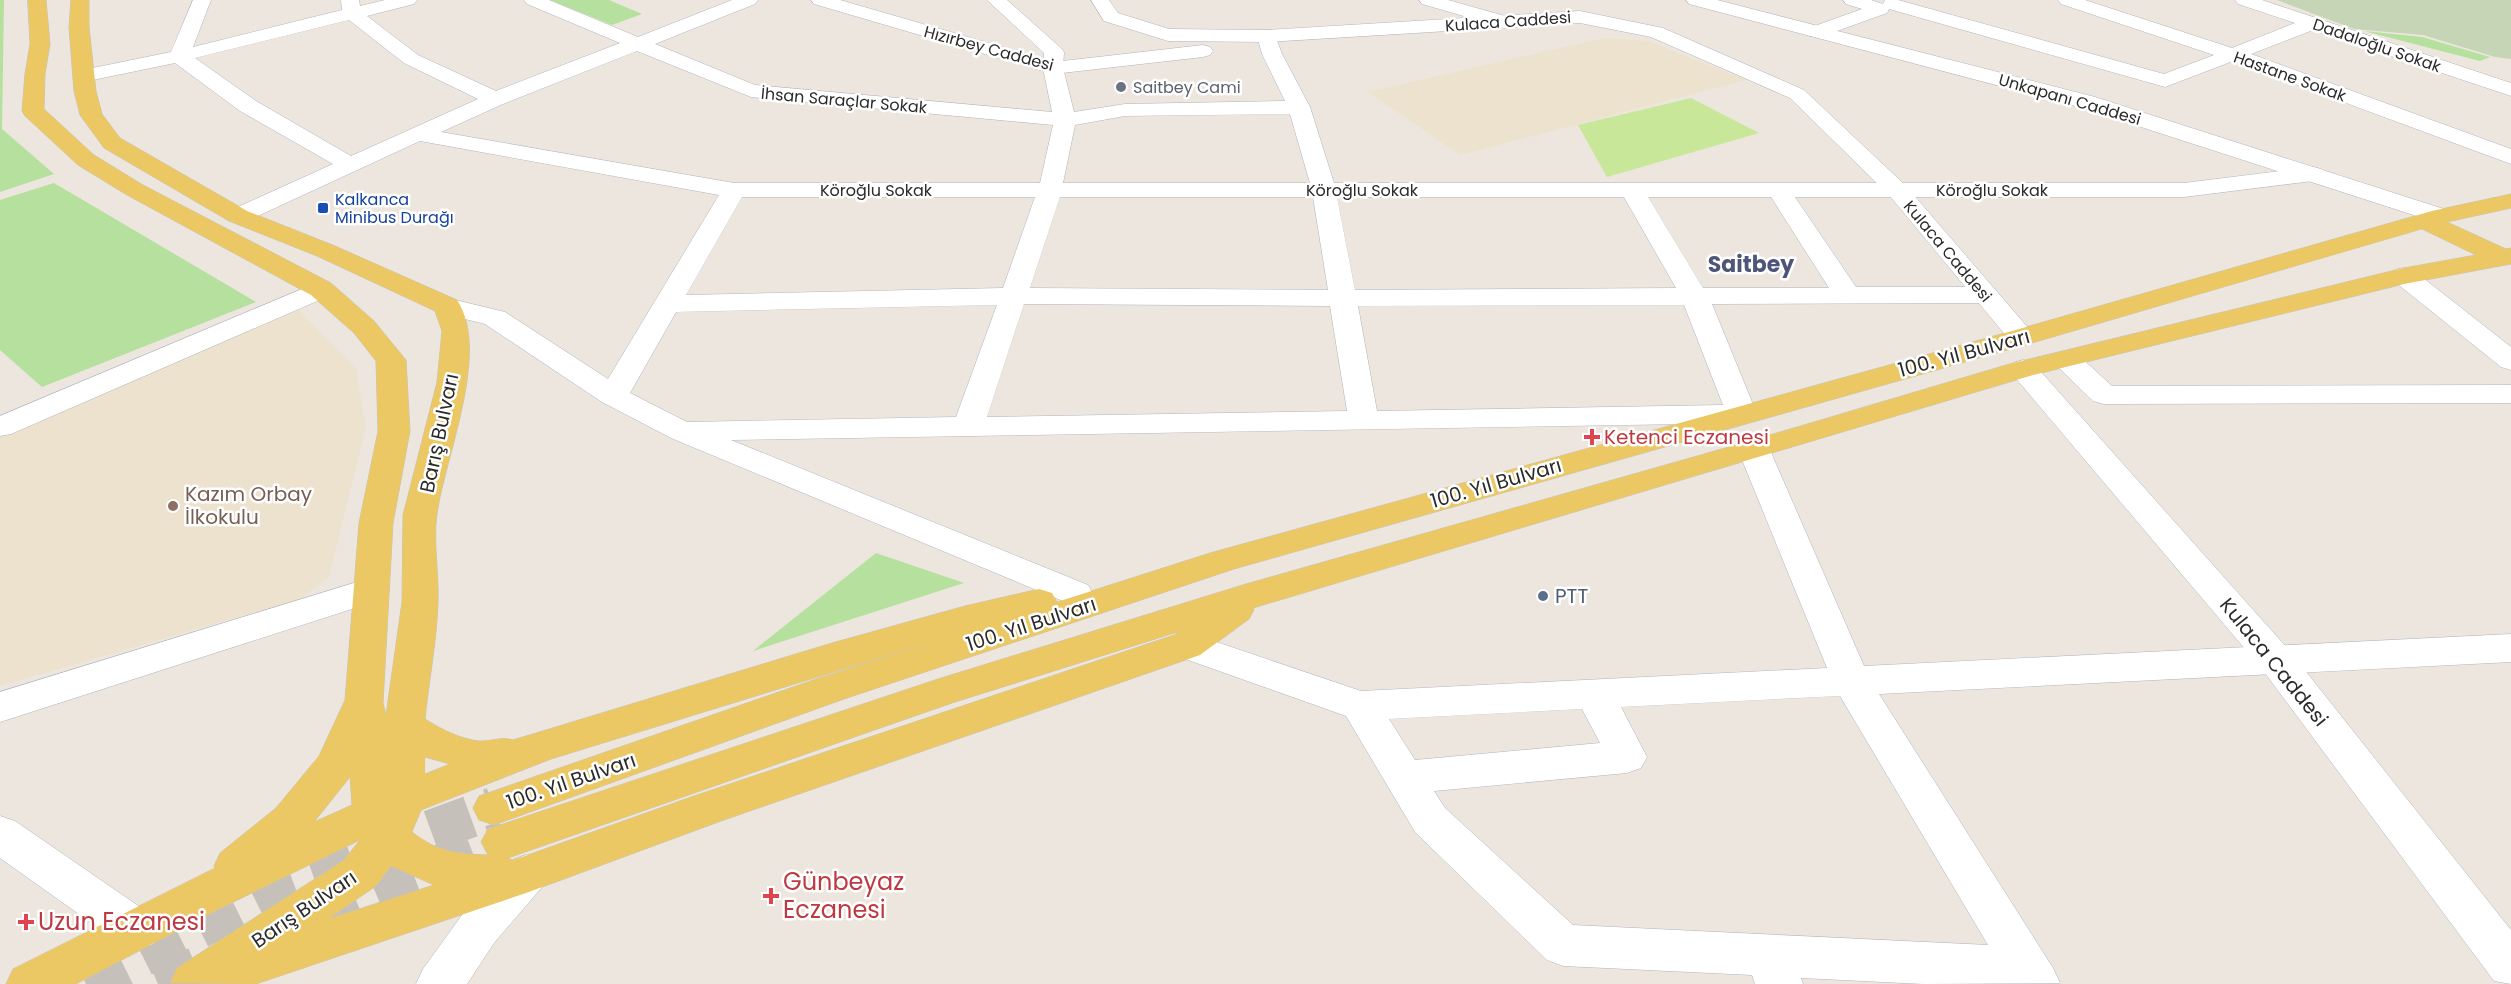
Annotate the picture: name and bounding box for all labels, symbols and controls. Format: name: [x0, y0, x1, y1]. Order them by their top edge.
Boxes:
street label: Kulaca Caddesi: [1444, 6, 1572, 37]
street label: Dadaloğlu Sokak: [2310, 13, 2445, 78]
street label: Hızırbey Caddesi: [922, 20, 1056, 77]
street label: Hastane Sokak: [2230, 45, 2350, 108]
street label: Unkapanı Caddesi: [1996, 68, 2144, 131]
place label: Saitbey Cami: [1133, 76, 1241, 99]
marker: Saitbey Cami: [1114, 80, 1128, 94]
street label: İhsan Saraçlar Sokak: [760, 82, 929, 119]
street label: Köroğlu Sokak: [820, 179, 933, 202]
street label: Köroğlu Sokak: [1306, 179, 1419, 202]
street label: Köroğlu Sokak: [1936, 179, 2049, 202]
place label: Kalkanca Minibus Durağı: [335, 188, 454, 229]
street label: Kulaca Caddesi: [1898, 196, 1997, 307]
marker: Kalkanca Minibus Durağı: [316, 201, 330, 215]
district label: Saitbey: [1708, 249, 1794, 280]
street label: 100. Yıl Bulvarı: [1895, 322, 2033, 384]
street label: Barış Bulvarı: [413, 371, 465, 495]
place label: Ketenci Eczanesi: [1604, 423, 1769, 451]
marker: Ketenci Eczanesi: [1585, 430, 1599, 444]
street label: 100. Yıl Bulvarı: [1427, 451, 1565, 515]
place label: Kazım Orbay İlkokulu: [185, 480, 312, 531]
marker: Kazım Orbay İlkokulu: [166, 499, 180, 513]
place label: PTT: [1555, 582, 1588, 610]
marker: PTT: [1536, 589, 1550, 603]
street label: 100. Yıl Bulvarı: [962, 590, 1100, 658]
street label: Kulaca Caddesi: [2213, 592, 2335, 732]
street label: 100. Yıl Bulvarı: [503, 746, 639, 816]
street label: Barış Bulvarı: [246, 864, 362, 954]
place label: Günbeyaz Eczanesi: [783, 865, 904, 926]
marker: Günbeyaz Eczanesi: [764, 889, 778, 903]
place label: Uzun Eczanesi: [38, 905, 205, 938]
marker: Uzun Eczanesi: [19, 915, 33, 929]

